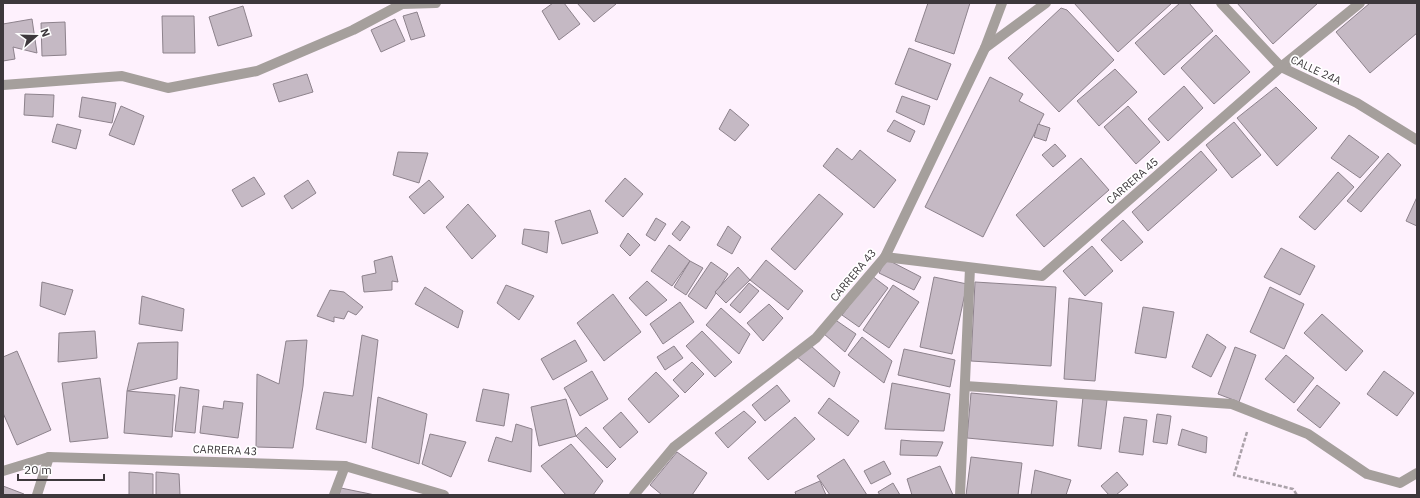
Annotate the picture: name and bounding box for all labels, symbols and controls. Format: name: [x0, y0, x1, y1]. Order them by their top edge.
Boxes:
north arrow: [16, 16, 56, 56]
text: N: [37, 26, 53, 39]
street label: CALLE 24A: [1288, 52, 1344, 88]
street label: CARRERA 45: [1103, 155, 1161, 207]
street label: CARRERA 43: [827, 246, 879, 304]
street label: CARRERA 43: [193, 442, 257, 458]
scale bar: [18, 456, 104, 482]
text: 20 m: [24, 462, 52, 477]

